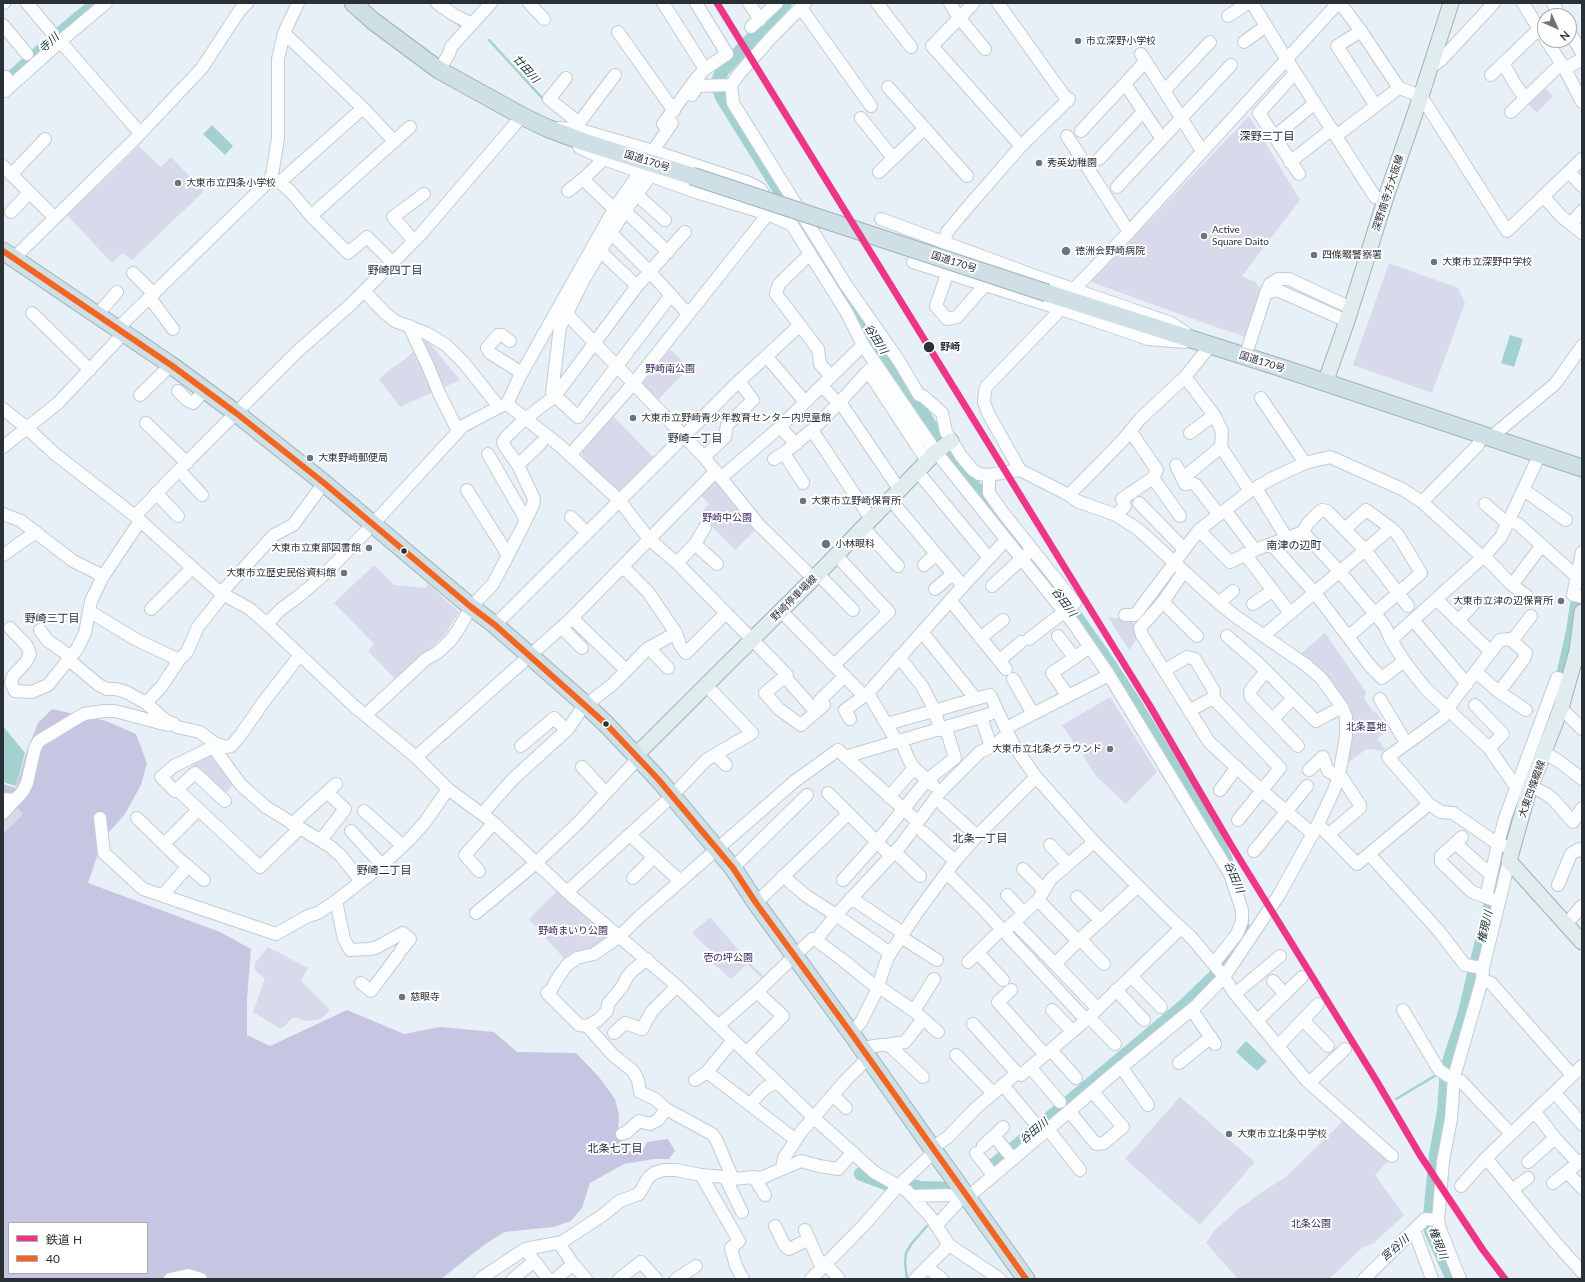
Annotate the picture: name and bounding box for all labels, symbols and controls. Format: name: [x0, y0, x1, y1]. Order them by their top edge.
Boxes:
north arrow: [1537, 8, 1577, 48]
text: N: [1558, 29, 1573, 44]
water label: 寺川: [36, 31, 62, 55]
place label: 市立深野小学校: [1086, 35, 1156, 47]
marker: 市立深野小学校: [1073, 36, 1083, 46]
water label: 廿田川: [510, 52, 542, 86]
district label: 深野三丁目: [1240, 129, 1294, 143]
street label: 国道170号: [623, 148, 671, 174]
street label: 深野南寺方大阪線: [1370, 153, 1406, 233]
place label: 秀英幼稚園: [1047, 157, 1097, 169]
marker: 秀英幼稚園: [1034, 158, 1044, 168]
place label: 大東市立四条小学校: [186, 177, 276, 189]
marker: 大東市立四条小学校: [173, 178, 183, 188]
place label: Active Square Daito: [1212, 224, 1269, 248]
marker: Active Square Daito: [1199, 231, 1209, 241]
marker: 徳洲会野崎病院: [1060, 245, 1072, 257]
place label: 徳洲会野崎病院: [1075, 245, 1145, 257]
street label: 国道170号: [930, 249, 978, 275]
place label: 四條畷警察署: [1322, 249, 1382, 261]
marker: 四條畷警察署: [1309, 250, 1319, 260]
place label: 大東市立深野中学校: [1442, 256, 1532, 268]
marker: 大東市立深野中学校: [1429, 257, 1439, 267]
district label: 野崎四丁目: [368, 263, 422, 277]
water label: 谷田川: [862, 322, 890, 356]
marker: 野崎: [922, 340, 936, 354]
place label: 野崎: [940, 341, 960, 353]
street label: 国道170号: [1238, 349, 1286, 375]
park label: 野崎南公園: [645, 363, 695, 375]
place label: 大東市立野崎青少年教育センター内児童館: [641, 412, 831, 424]
marker: 大東市立野崎青少年教育センター内児童館: [628, 413, 638, 423]
district label: 野崎一丁目: [668, 431, 722, 445]
place label: 大東野崎郵便局: [318, 452, 388, 464]
marker: 大東野崎郵便局: [305, 453, 315, 463]
place label: 大東市立野崎保育所: [811, 495, 901, 507]
marker: 大東市立野崎保育所: [798, 496, 808, 506]
park label: 野崎中公園: [702, 512, 752, 524]
marker: 小林眼科: [820, 538, 832, 550]
place label: 小林眼科: [835, 538, 875, 550]
district label: 南津の辺町: [1267, 538, 1321, 552]
place label: 大東市立東部図書館: [271, 542, 361, 554]
marker: 大東市立東部図書館: [364, 543, 374, 553]
unlabelled marker: [399, 546, 409, 556]
place label: 大東市立歴史民俗資料館: [226, 567, 336, 579]
marker: 大東市立歴史民俗資料館: [339, 568, 349, 578]
street label: 野崎停車場線: [769, 573, 819, 623]
water label: 谷田川: [1049, 585, 1079, 619]
place label: 大東市立津の辺保育所: [1453, 595, 1553, 607]
marker: 大東市立津の辺保育所: [1556, 596, 1566, 606]
district label: 野崎三丁目: [25, 611, 79, 625]
unlabelled marker: [601, 719, 611, 729]
park label: 北条墓地: [1346, 721, 1386, 733]
place label: 大東市立北条グラウンド: [992, 743, 1102, 755]
marker: 大東市立北条グラウンド: [1105, 744, 1115, 754]
street label: 大東四條畷線: [1516, 759, 1548, 819]
district label: 北条一丁目: [953, 831, 1007, 845]
water label: 谷田川: [1221, 859, 1247, 895]
district label: 野崎二丁目: [357, 863, 411, 877]
water label: 権現川: [1475, 909, 1495, 945]
park label: 野崎まいり公園: [538, 925, 608, 937]
park label: 壱の坪公園: [703, 952, 753, 964]
place label: 慈眼寺: [410, 991, 440, 1003]
marker: 慈眼寺: [397, 992, 407, 1002]
water label: 谷田川: [1017, 1115, 1051, 1147]
place label: 大東市立北条中学校: [1237, 1128, 1327, 1140]
marker: 大東市立北条中学校: [1224, 1129, 1234, 1139]
district label: 北条七丁目: [588, 1141, 642, 1155]
park label: 北条公園: [1291, 1218, 1331, 1230]
legend: [8, 1222, 148, 1274]
water label: 権現川: [1426, 1225, 1450, 1261]
text: 鉄道 H: [46, 1232, 82, 1247]
water label: 宮谷川: [1378, 1232, 1412, 1264]
text: 40: [46, 1251, 60, 1266]

